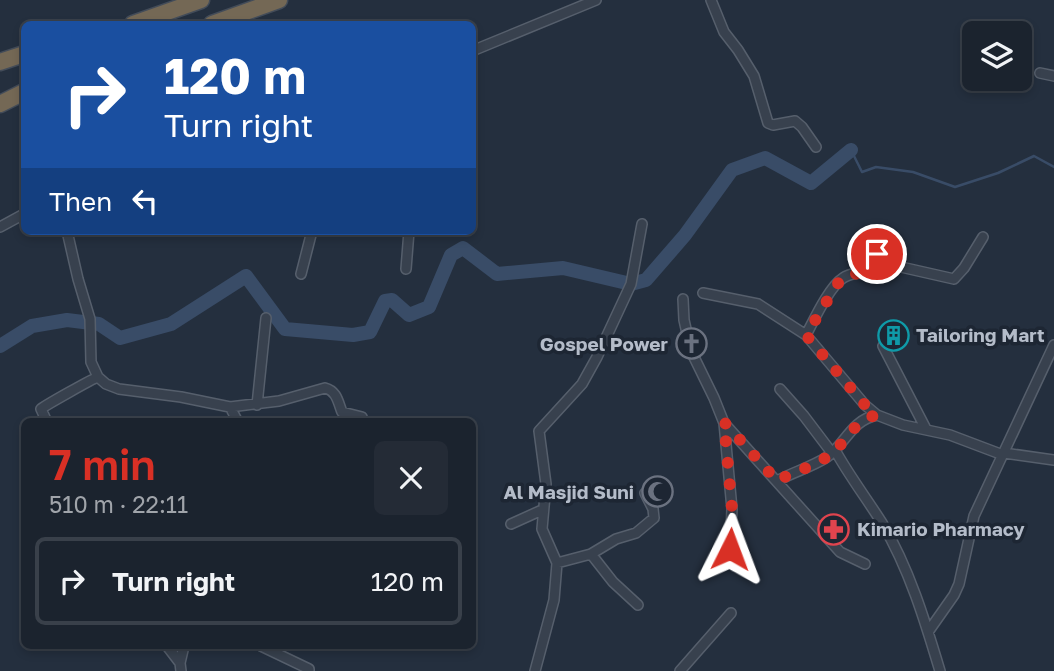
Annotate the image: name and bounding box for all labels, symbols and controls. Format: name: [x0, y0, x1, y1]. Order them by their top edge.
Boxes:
map controls: [962, 21, 1032, 91]
button: layers: [962, 21, 1032, 91]
text: 120 m: [164, 46, 306, 105]
icon: right: [49, 49, 140, 140]
text: Turn right: [164, 106, 313, 144]
icon: left: [126, 182, 164, 220]
text: Then: [49, 186, 112, 217]
pin: [847, 224, 907, 284]
icon: arrive: [858, 235, 896, 273]
building icon: Tailoring Mart: [876, 318, 910, 352]
place label: Tailoring Mart: [916, 323, 1045, 346]
church icon: Gospel Power: [674, 327, 708, 361]
place label: Gospel Power: [540, 332, 669, 355]
text: 7 min: [49, 439, 156, 489]
button: close: [374, 441, 448, 515]
mosque icon: Al Masjid Suni: [640, 475, 674, 509]
place label: Al Masjid Suni: [503, 480, 634, 503]
text: 510 m · 22:11: [49, 490, 188, 518]
position arrow: [693, 512, 767, 586]
pharmacy icon: Kimario Pharmacy: [817, 512, 851, 546]
place label: Kimario Pharmacy: [857, 517, 1025, 540]
icon: right: [53, 562, 91, 600]
text: Turn right: [112, 566, 235, 597]
text: 120 m: [371, 566, 444, 597]

